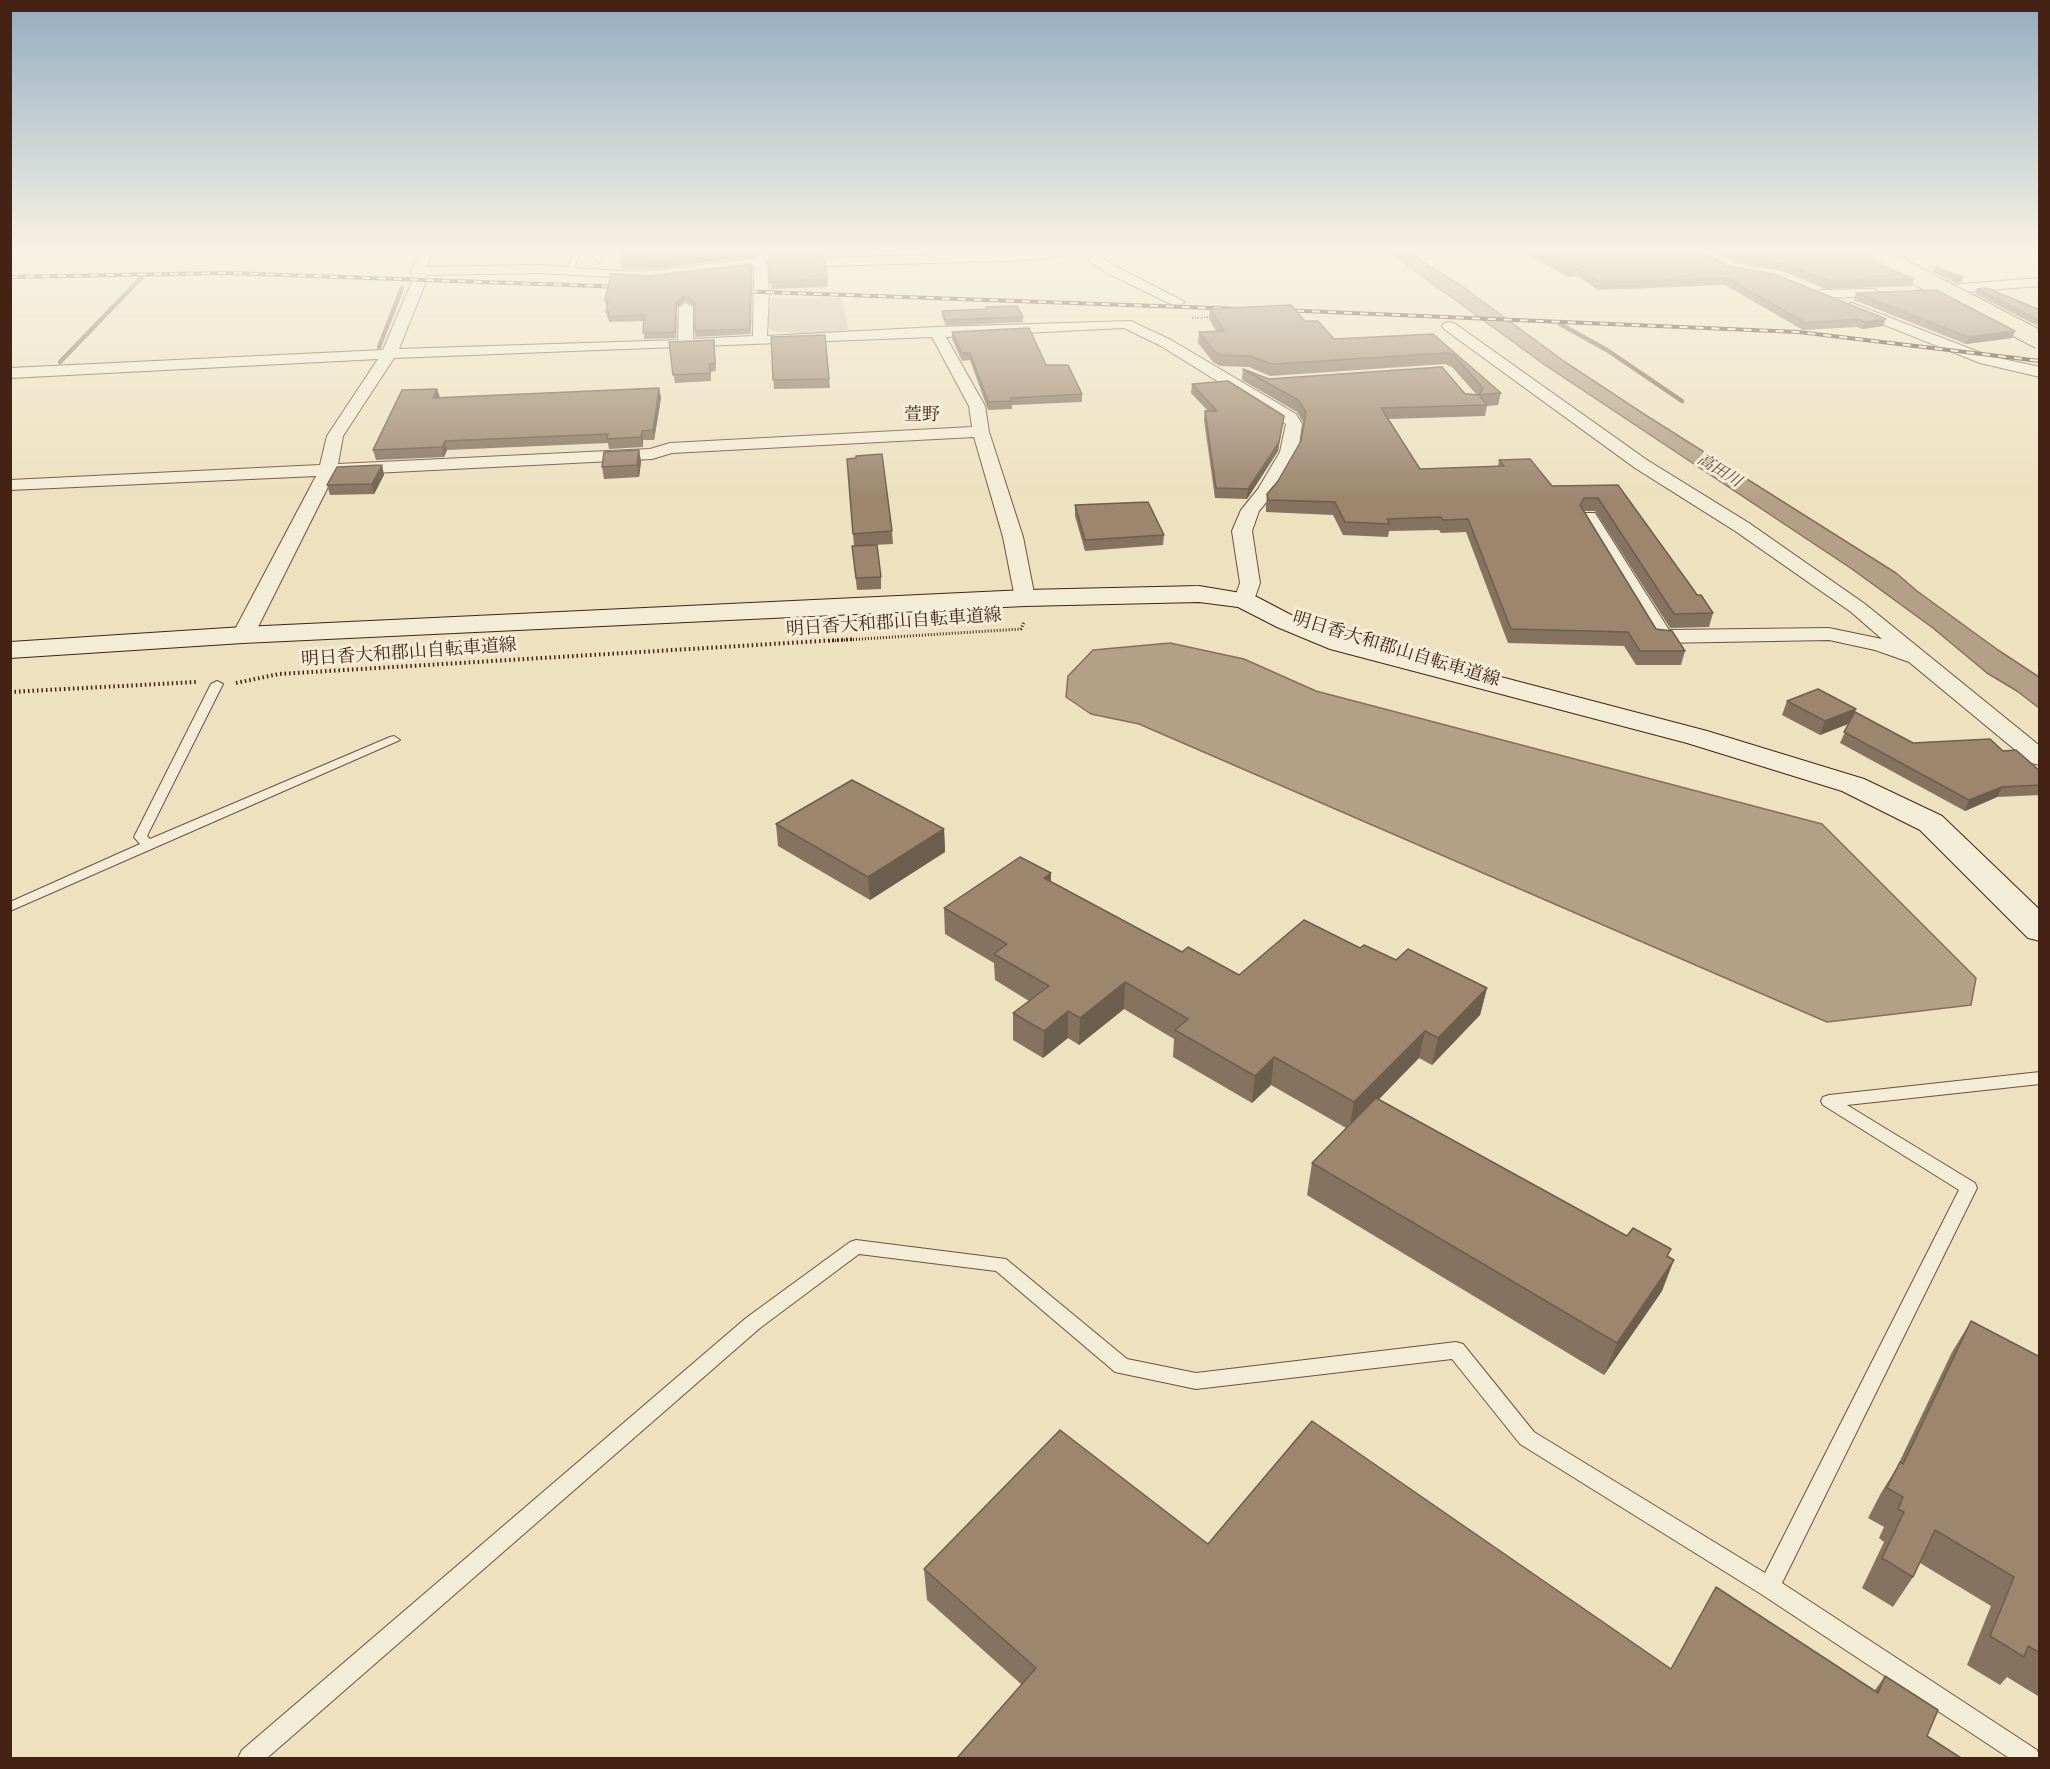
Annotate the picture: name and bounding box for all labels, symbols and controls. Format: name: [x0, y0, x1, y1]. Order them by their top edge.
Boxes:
district label: 萱野: [904, 405, 940, 427]
water label: 高田川: [1694, 450, 1744, 492]
street label: 明日香大和郡山自転車道線: [786, 605, 1002, 641]
street label: 明日香大和郡山自転車道線: [1290, 608, 1502, 692]
street label: 明日香大和郡山自転車道線: [301, 635, 517, 671]

